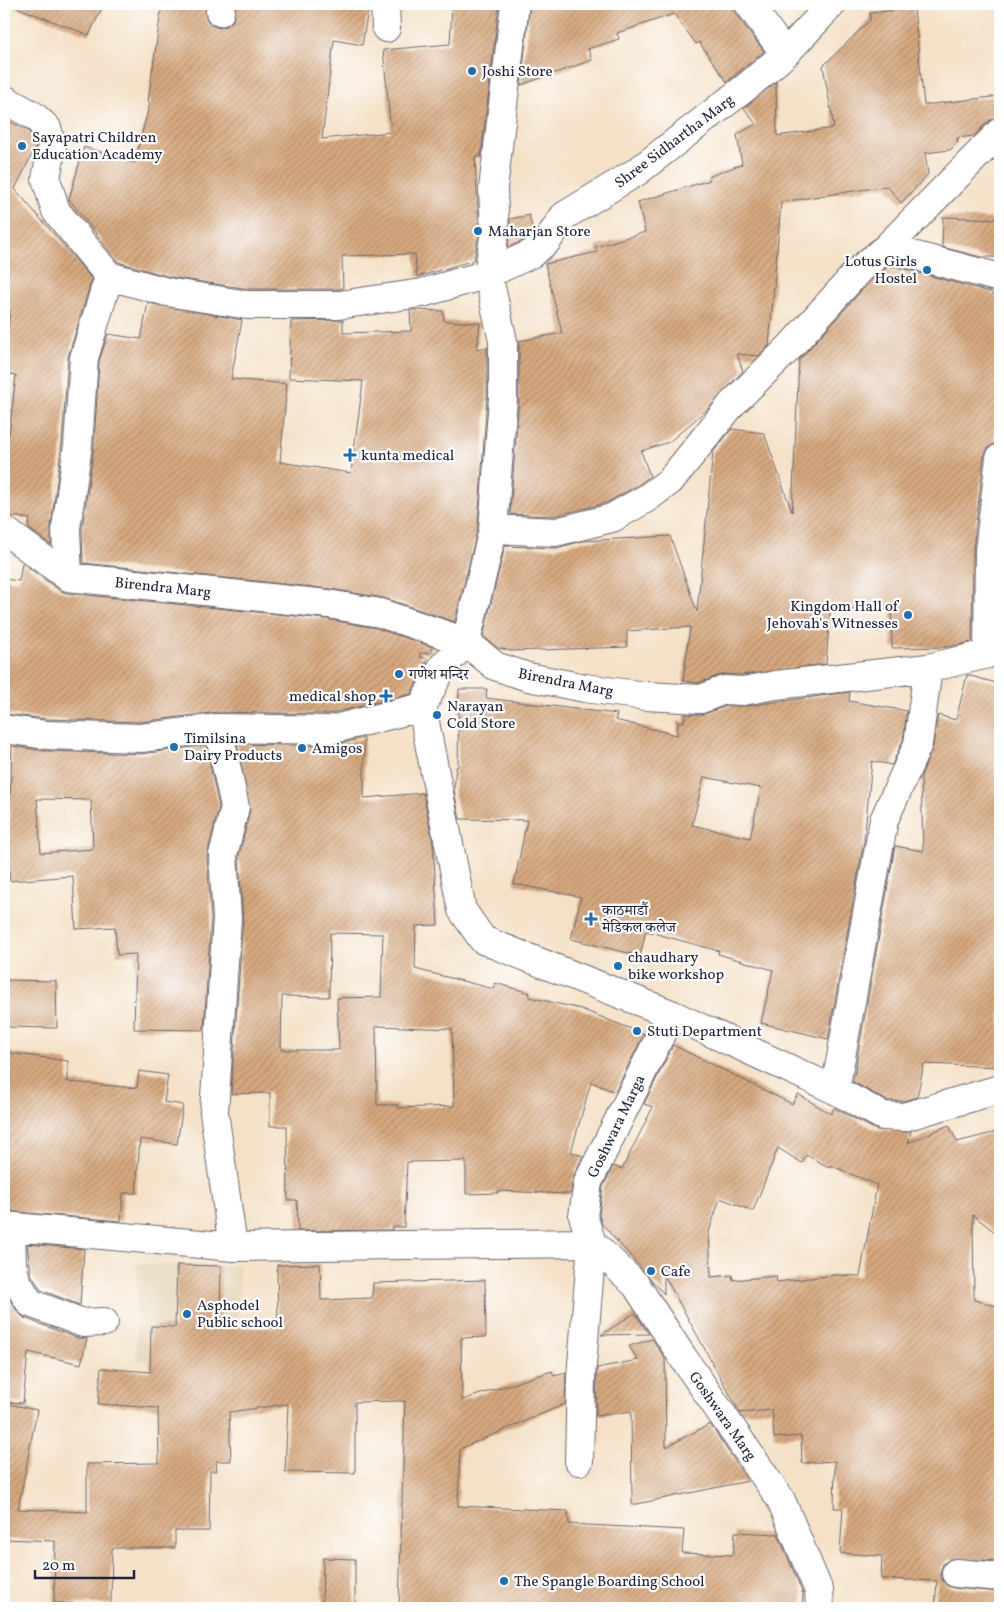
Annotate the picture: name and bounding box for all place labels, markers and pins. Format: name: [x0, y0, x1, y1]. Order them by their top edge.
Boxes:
place label: Joshi Store: [482, 62, 553, 83]
marker: Joshi Store: [466, 65, 478, 77]
place label: Sayapatri Children Education Academy: [32, 128, 162, 166]
marker: Sayapatri Children Education Academy: [16, 140, 28, 152]
place label: Maharjan Store: [488, 222, 591, 243]
marker: Maharjan Store: [472, 225, 484, 237]
place label: Lotus Girls Hostel: [845, 252, 917, 290]
marker: Lotus Girls Hostel: [921, 264, 933, 276]
place label: kunta medical: [361, 446, 454, 467]
marker: kunta medical: [343, 448, 357, 462]
place label: Kingdom Hall of Jehovah's Witnesses: [767, 597, 900, 635]
marker: Kingdom Hall of Jehovah's Witnesses: [902, 609, 914, 621]
place label: गणेश मन्दिर: [408, 665, 470, 686]
marker: गणेश मन्दिर: [393, 668, 405, 680]
place label: medical shop: [289, 687, 376, 708]
marker: medical shop: [380, 690, 392, 702]
place label: Narayan Cold Store: [447, 697, 515, 735]
marker: Narayan Cold Store: [431, 709, 443, 721]
place label: Timilsina Dairy Products: [184, 729, 282, 767]
place label: Amigos: [312, 739, 362, 760]
marker: Timilsina Dairy Products: [168, 741, 180, 753]
marker: Amigos: [296, 742, 308, 754]
place label: काठमाडौं मेडिकल कलेज: [601, 901, 677, 939]
marker: काठमाडौं मेडिकल कलेज: [584, 912, 598, 926]
place label: chaudhary bike workshop: [628, 948, 724, 986]
marker: chaudhary bike workshop: [612, 960, 624, 972]
place label: Stuti Department: [647, 1022, 762, 1043]
marker: Stuti Department: [631, 1025, 643, 1037]
place label: Cafe: [661, 1262, 691, 1283]
marker: Cafe: [645, 1265, 657, 1277]
place label: Asphodel Public school: [197, 1296, 283, 1334]
marker: Asphodel Public school: [181, 1308, 193, 1320]
place label: The Spangle Boarding School: [514, 1572, 705, 1593]
marker: The Spangle Boarding School: [498, 1575, 510, 1587]

